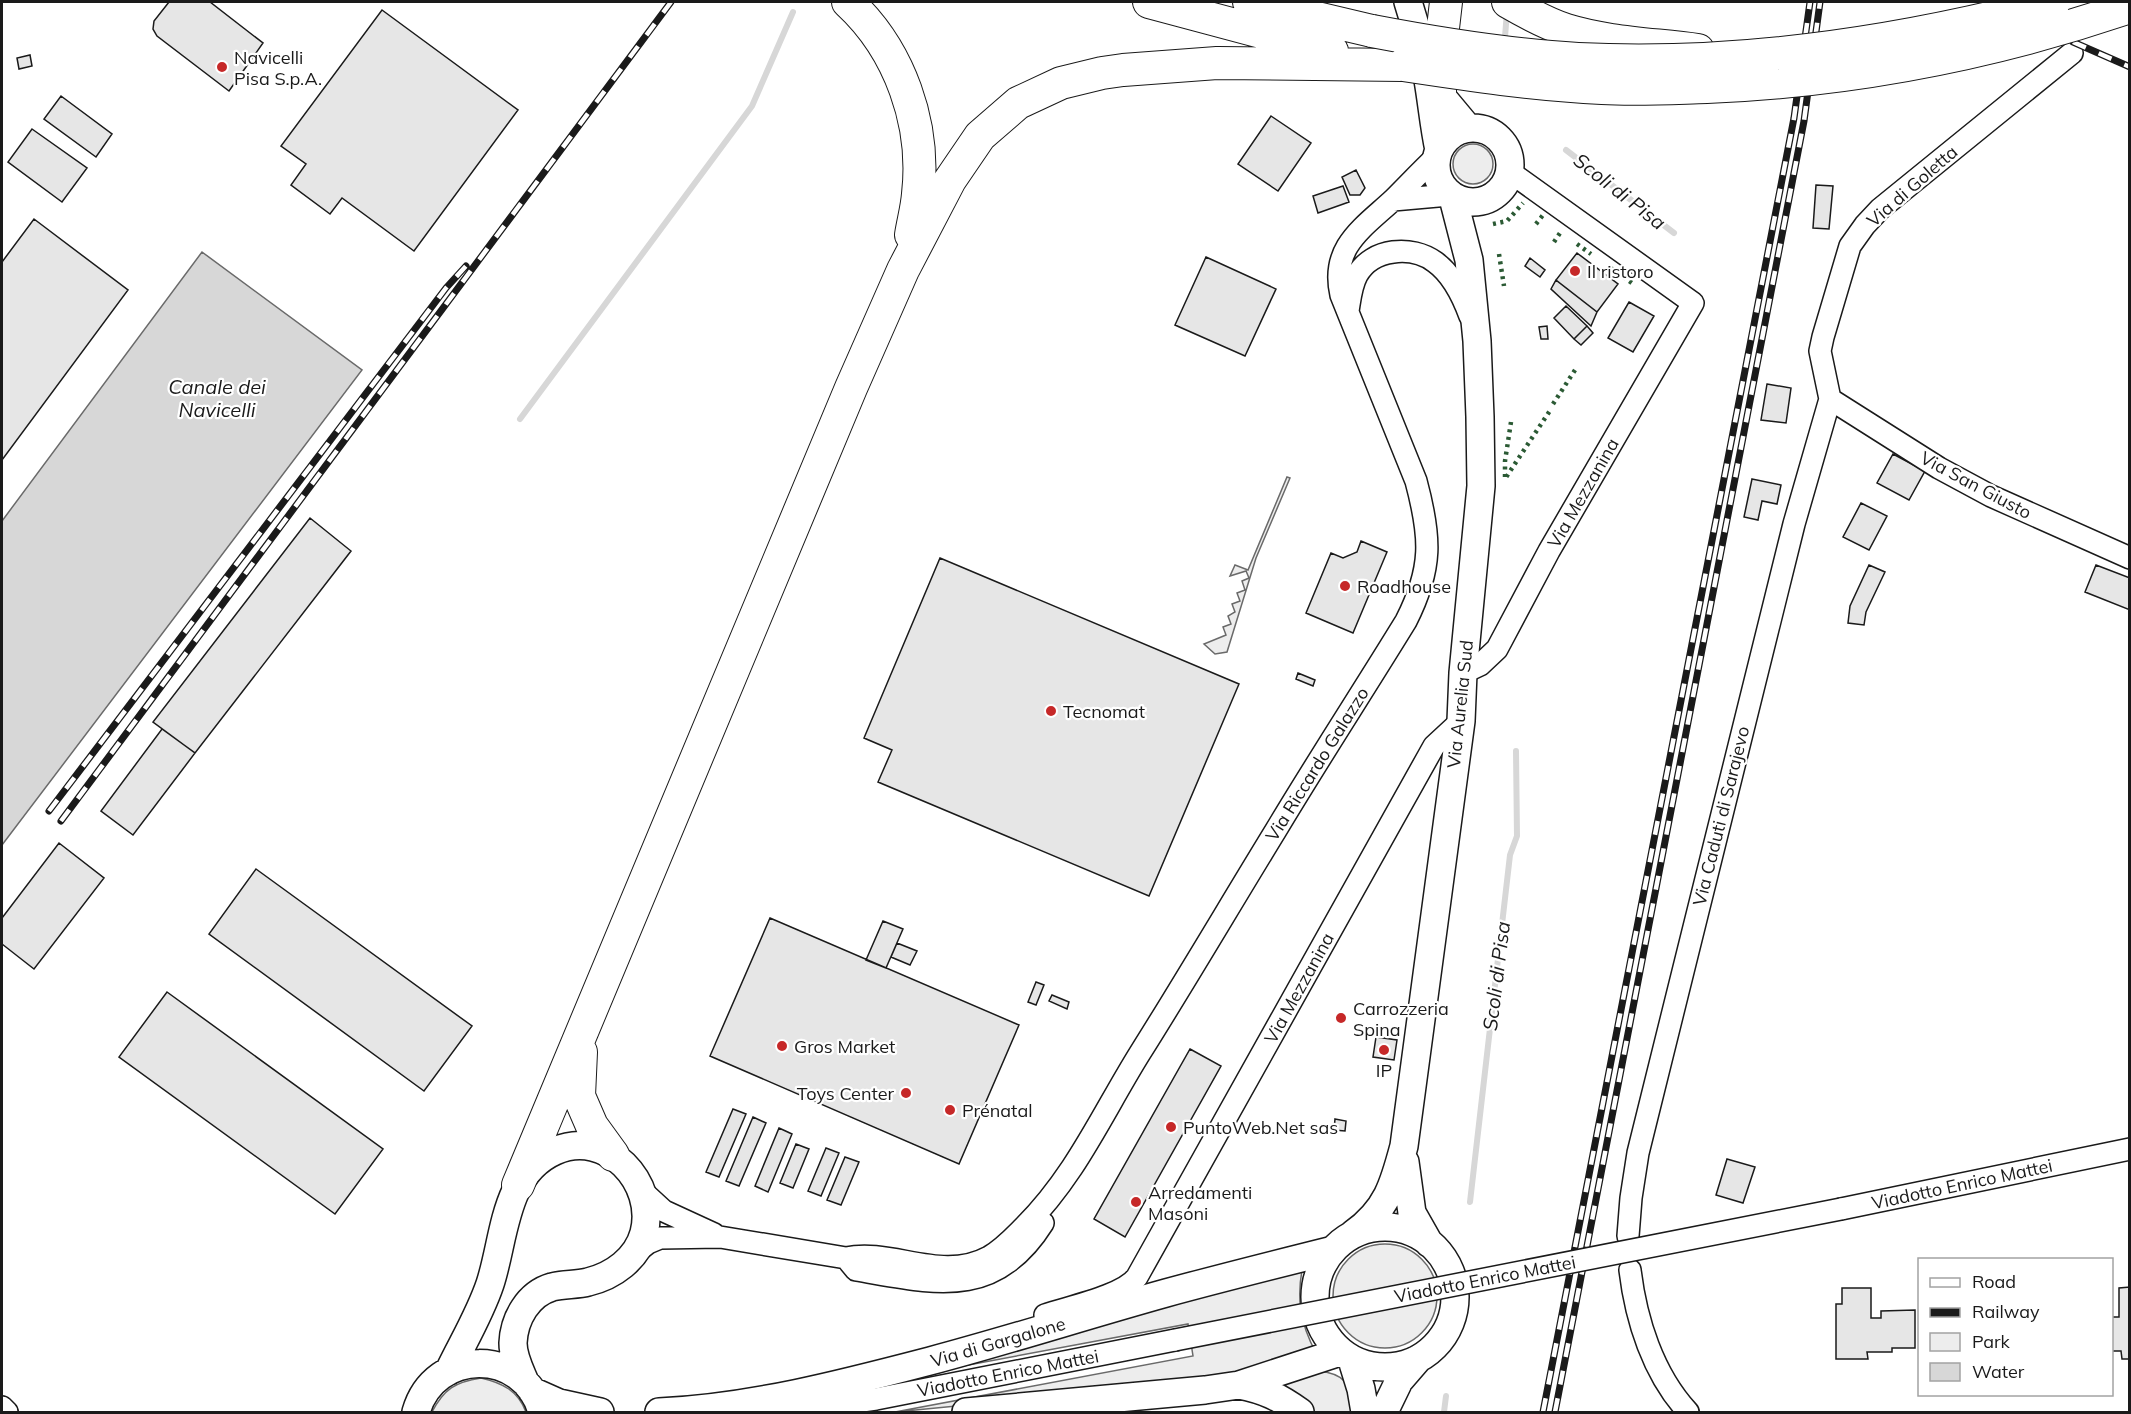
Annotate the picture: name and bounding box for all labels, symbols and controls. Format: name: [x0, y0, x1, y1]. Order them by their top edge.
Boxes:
place label: Navicelli Pisa S.p.A.: [234, 46, 322, 90]
marker: Navicelli Pisa S.p.A.: [215, 60, 229, 74]
street label: Via di Goletta: [1862, 140, 1962, 232]
water label: Scoli di Pisa: [1569, 147, 1671, 235]
place label: Il ristoro: [1587, 260, 1653, 283]
marker: Il ristoro: [1568, 264, 1582, 278]
water label: Canale dei Navicelli: [168, 374, 266, 422]
street label: Via Mezzanina: [1542, 434, 1624, 552]
street label: Via San Giusto: [1916, 446, 2036, 524]
place label: Roadhouse: [1357, 575, 1451, 598]
marker: Roadhouse: [1338, 579, 1352, 593]
street label: Via Aurelia Sud: [1442, 639, 1478, 769]
street label: Via Riccardo Galazzo: [1260, 683, 1374, 845]
place label: Tecnomat: [1063, 700, 1145, 723]
marker: Tecnomat: [1044, 704, 1058, 718]
street label: Via Caduti di Sarajevo: [1688, 724, 1754, 908]
water label: Scoli di Pisa: [1477, 920, 1515, 1032]
street label: Via Mezzanina: [1259, 929, 1339, 1047]
place label: Carrozzeria Spina: [1353, 997, 1449, 1041]
marker: Carrozzeria Spina: [1334, 1011, 1348, 1025]
place label: Gros Market: [794, 1035, 895, 1058]
marker: Gros Market: [775, 1039, 789, 1053]
marker: IP: [1377, 1043, 1391, 1057]
place label: IP: [1376, 1059, 1392, 1082]
place label: Toys Center: [797, 1082, 894, 1105]
marker: Toys Center: [899, 1086, 913, 1100]
place label: Prénatal: [962, 1099, 1032, 1122]
marker: Prénatal: [943, 1103, 957, 1117]
place label: PuntoWeb.Net sas: [1183, 1116, 1338, 1139]
marker: PuntoWeb.Net sas: [1164, 1120, 1178, 1134]
street label: Viadotto Enrico Mattei: [1870, 1154, 2054, 1214]
place label: Arredamenti Masoni: [1148, 1181, 1252, 1225]
marker: Arredamenti Masoni: [1129, 1195, 1143, 1209]
street label: Viadotto Enrico Mattei: [1392, 1250, 1578, 1308]
legend: [1918, 1258, 2113, 1396]
text: Road: [1972, 1270, 2016, 1293]
text: Railway: [1972, 1300, 2040, 1323]
street label: Via di Gargalone: [928, 1312, 1068, 1372]
text: Park: [1972, 1330, 2011, 1353]
street label: Viadotto Enrico Mattei: [915, 1344, 1101, 1402]
text: Water: [1972, 1360, 2025, 1383]

